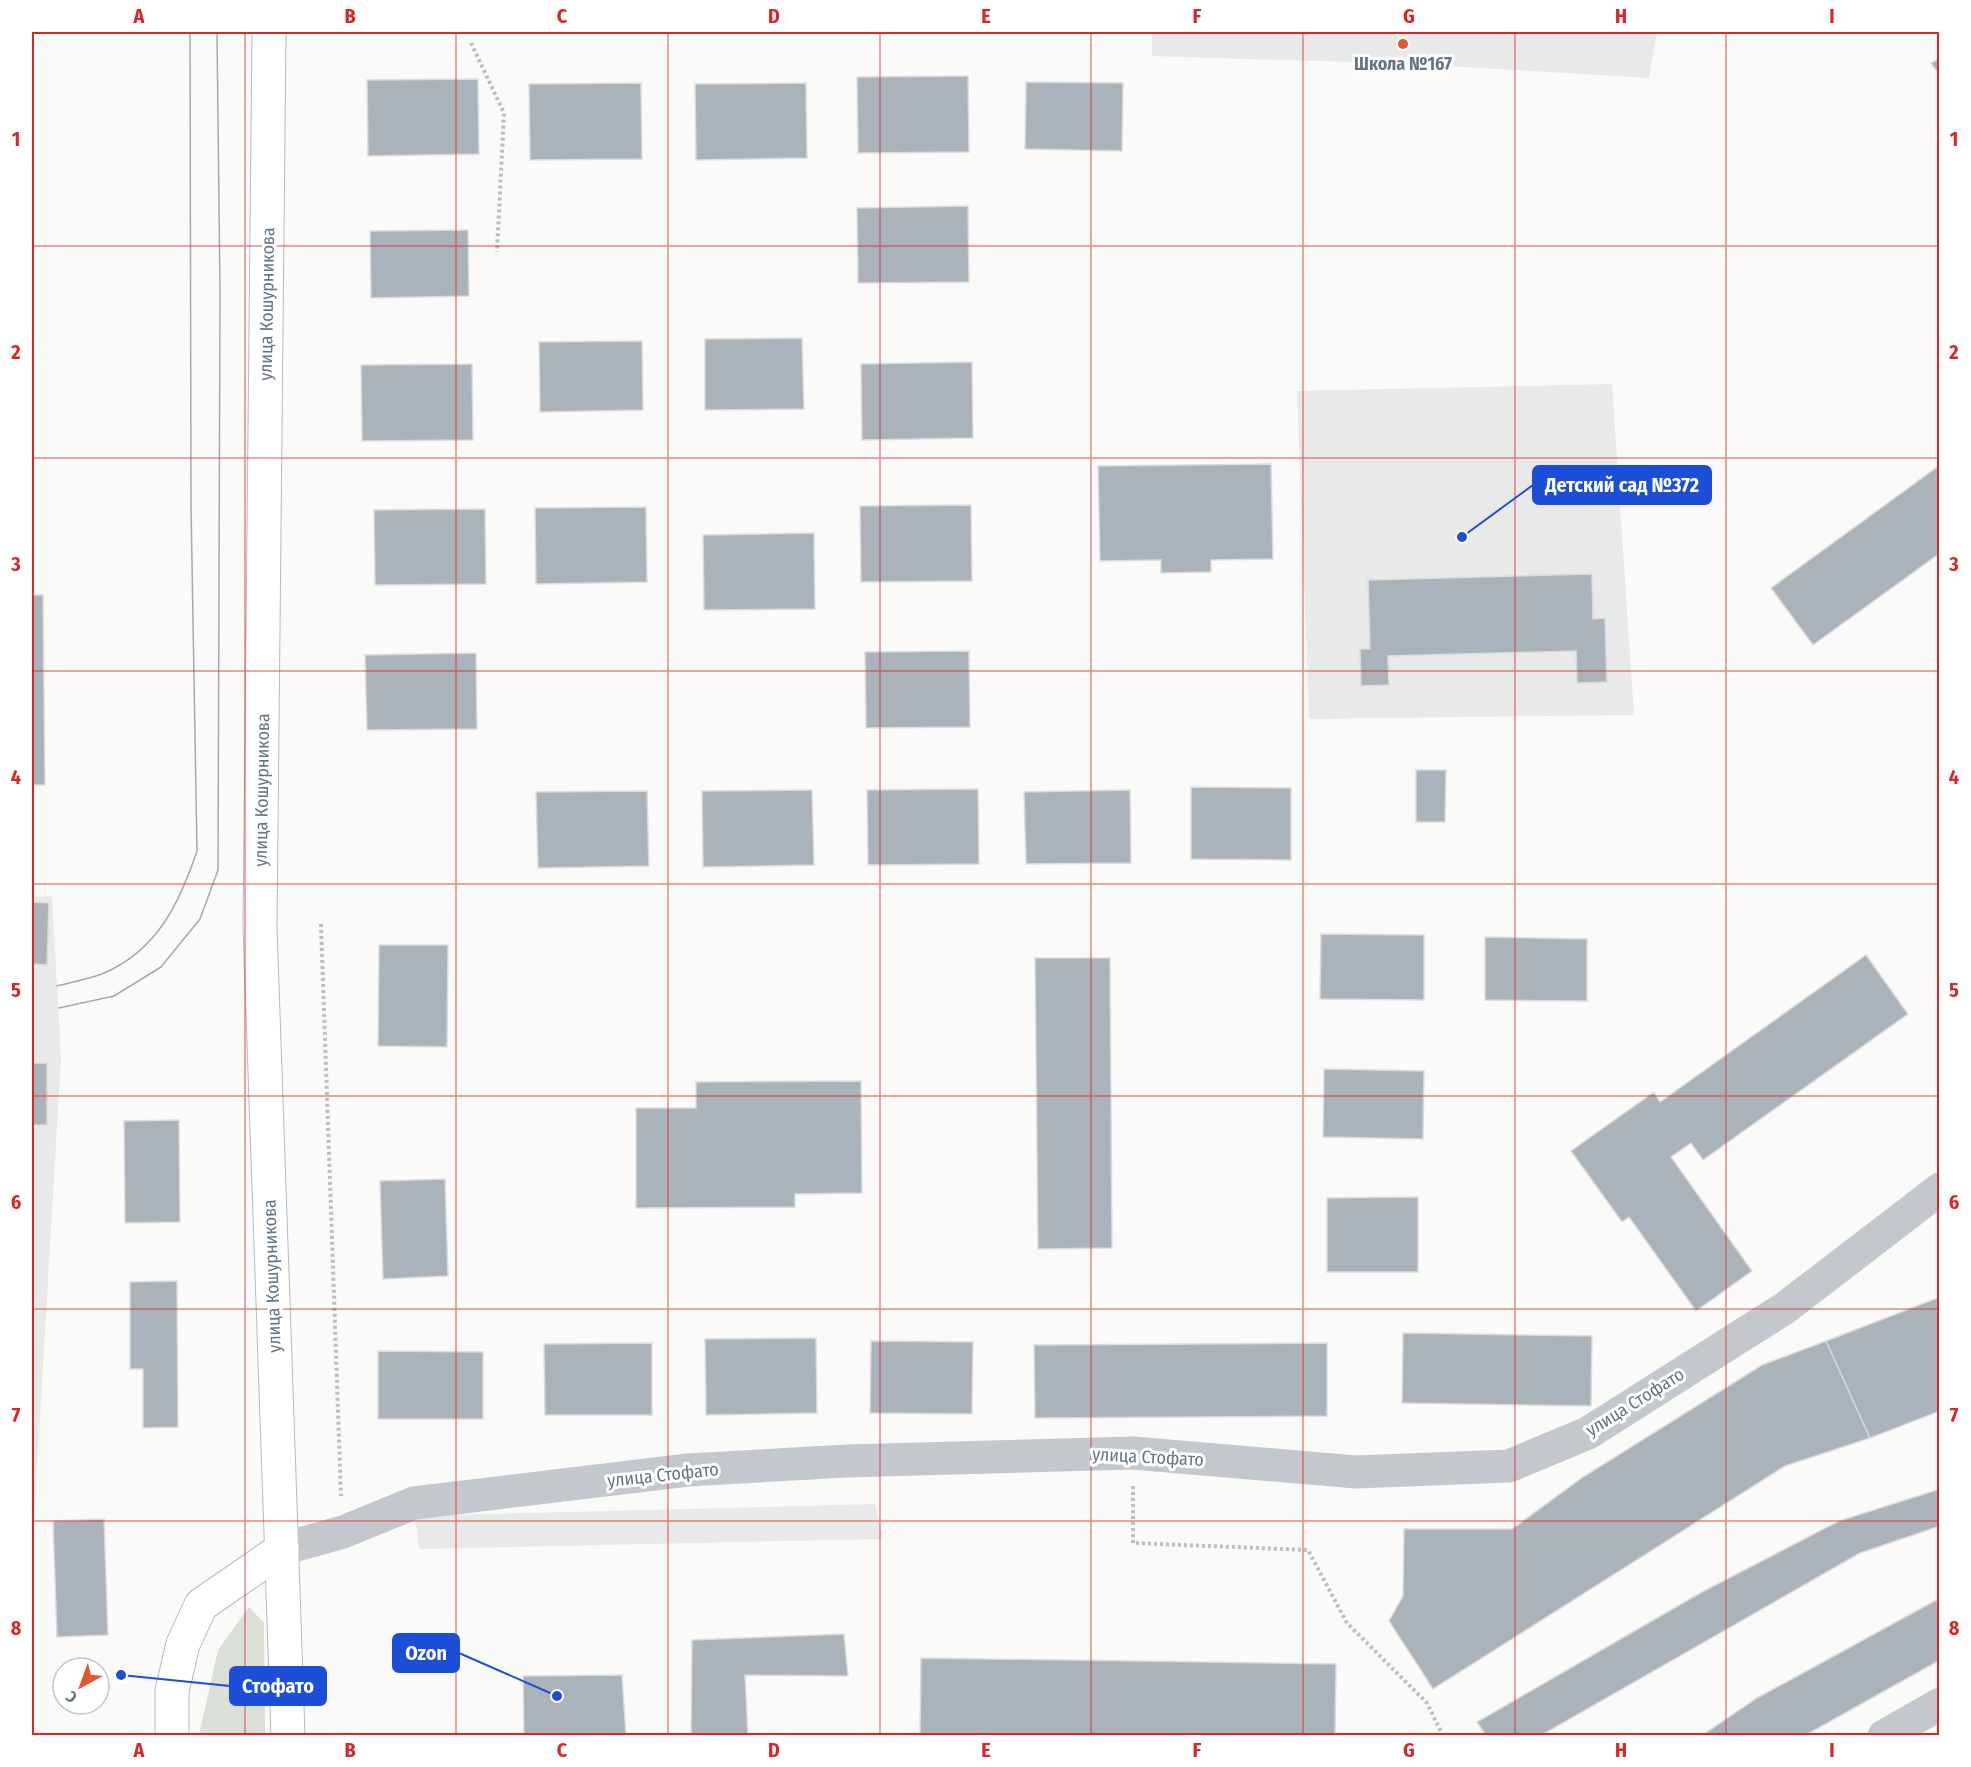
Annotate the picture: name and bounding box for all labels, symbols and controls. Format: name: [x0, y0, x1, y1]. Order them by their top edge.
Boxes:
text: A: [133, 4, 146, 28]
text: B: [344, 4, 356, 28]
text: C: [557, 4, 568, 28]
text: D: [768, 4, 780, 28]
text: E: [981, 4, 991, 28]
text: F: [1193, 4, 1202, 28]
text: G: [1403, 4, 1415, 28]
text: H: [1615, 4, 1627, 28]
text: I: [1829, 4, 1835, 28]
marker: Школа №167: [1396, 37, 1410, 51]
place label: Школа №167: [1354, 53, 1452, 75]
text: 1: [12, 127, 20, 151]
text: 1: [1950, 127, 1958, 151]
street label: улица Кошурникова: [255, 227, 279, 381]
text: 2: [10, 340, 21, 364]
text: 2: [1948, 340, 1959, 364]
callout: Детский сад №372: [1533, 466, 1711, 504]
text: Детский сад №372: [1544, 473, 1699, 497]
text: 3: [10, 552, 21, 576]
text: 3: [1948, 552, 1959, 576]
street label: улица Кошурникова: [250, 713, 274, 867]
text: 4: [11, 765, 21, 789]
text: 4: [1949, 765, 1959, 789]
text: 5: [11, 978, 21, 1002]
text: 5: [1949, 978, 1959, 1002]
text: 6: [11, 1190, 21, 1214]
text: 6: [1949, 1190, 1959, 1214]
street label: улица Кошурникова: [258, 1199, 286, 1353]
street label: улица Стофато: [1582, 1363, 1688, 1441]
text: 7: [12, 1403, 21, 1427]
text: 7: [1950, 1403, 1959, 1427]
street label: улица Стофато: [1092, 1443, 1204, 1471]
street label: улица Стофато: [606, 1458, 720, 1492]
text: 8: [11, 1616, 22, 1640]
text: 8: [1949, 1616, 1960, 1640]
callout: Ozon: [393, 1634, 459, 1672]
text: Ozon: [405, 1641, 447, 1665]
north arrow: [51, 1656, 111, 1716]
callout: Стофато: [230, 1667, 326, 1705]
text: Стофато: [242, 1674, 314, 1698]
text: С: [62, 1687, 81, 1707]
text: A: [133, 1738, 146, 1762]
text: B: [344, 1738, 356, 1762]
text: C: [557, 1738, 568, 1762]
text: D: [768, 1738, 780, 1762]
text: E: [981, 1738, 991, 1762]
text: F: [1193, 1738, 1202, 1762]
text: G: [1403, 1738, 1415, 1762]
text: H: [1615, 1738, 1627, 1762]
text: I: [1829, 1738, 1835, 1762]

